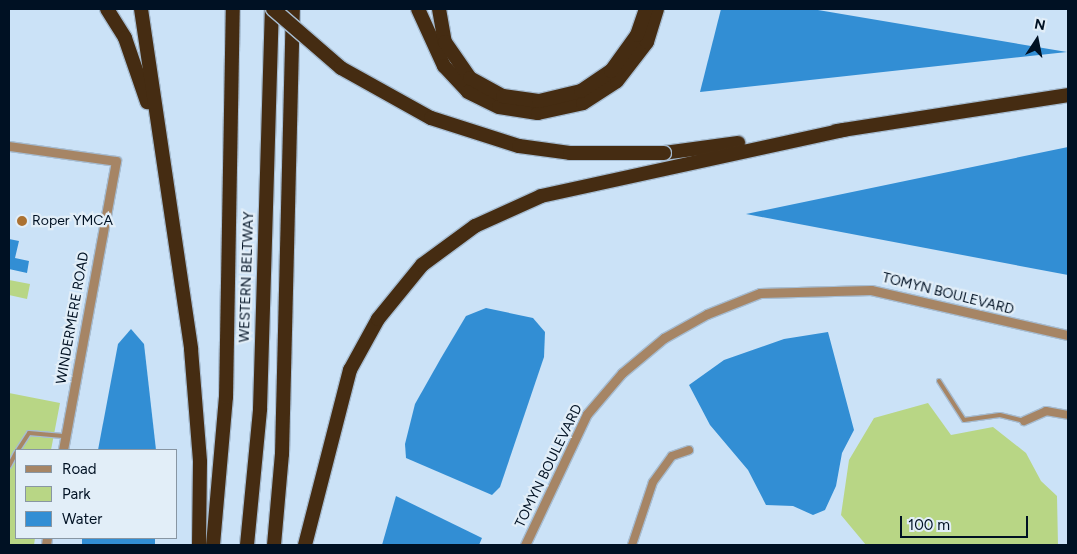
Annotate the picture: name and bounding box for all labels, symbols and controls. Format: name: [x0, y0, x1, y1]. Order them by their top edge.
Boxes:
north arrow: [1012, 15, 1062, 65]
text: N: [1033, 15, 1047, 34]
street label: WESTERN BELTWAY: [236, 211, 258, 343]
place label: Roper YMCA: [32, 213, 113, 229]
marker: Roper YMCA: [16, 215, 28, 227]
street label: WINDERMERE ROAD: [53, 250, 93, 386]
street label: TOMYN BOULEVARD: [880, 270, 1016, 318]
street label: TOMYN BOULEVARD: [512, 402, 586, 530]
legend: [15, 449, 178, 539]
text: Road: [62, 460, 97, 478]
text: Park: [62, 485, 91, 503]
scale bar: [902, 506, 1030, 538]
text: Water: [62, 510, 102, 528]
text: 100 m: [908, 516, 950, 534]

